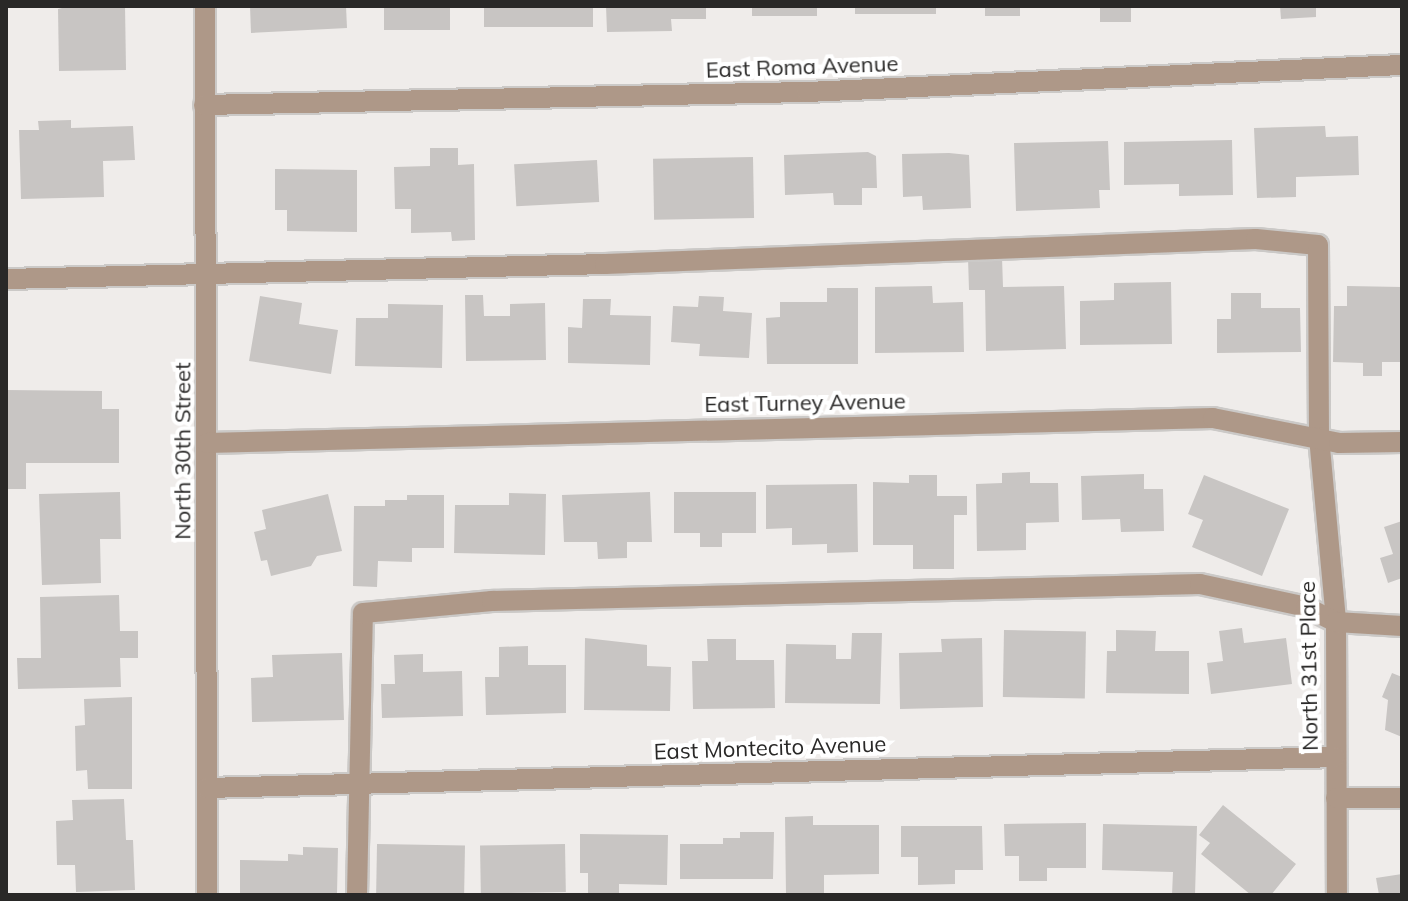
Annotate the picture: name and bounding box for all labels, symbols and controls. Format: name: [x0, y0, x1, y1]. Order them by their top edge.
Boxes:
street label: East Roma Avenue: [705, 50, 899, 84]
street label: North 30th Street: [170, 362, 196, 540]
street label: East Turney Avenue: [704, 388, 906, 418]
street label: North 31st Place: [1294, 581, 1324, 751]
street label: East Montecito Avenue: [653, 731, 887, 765]

